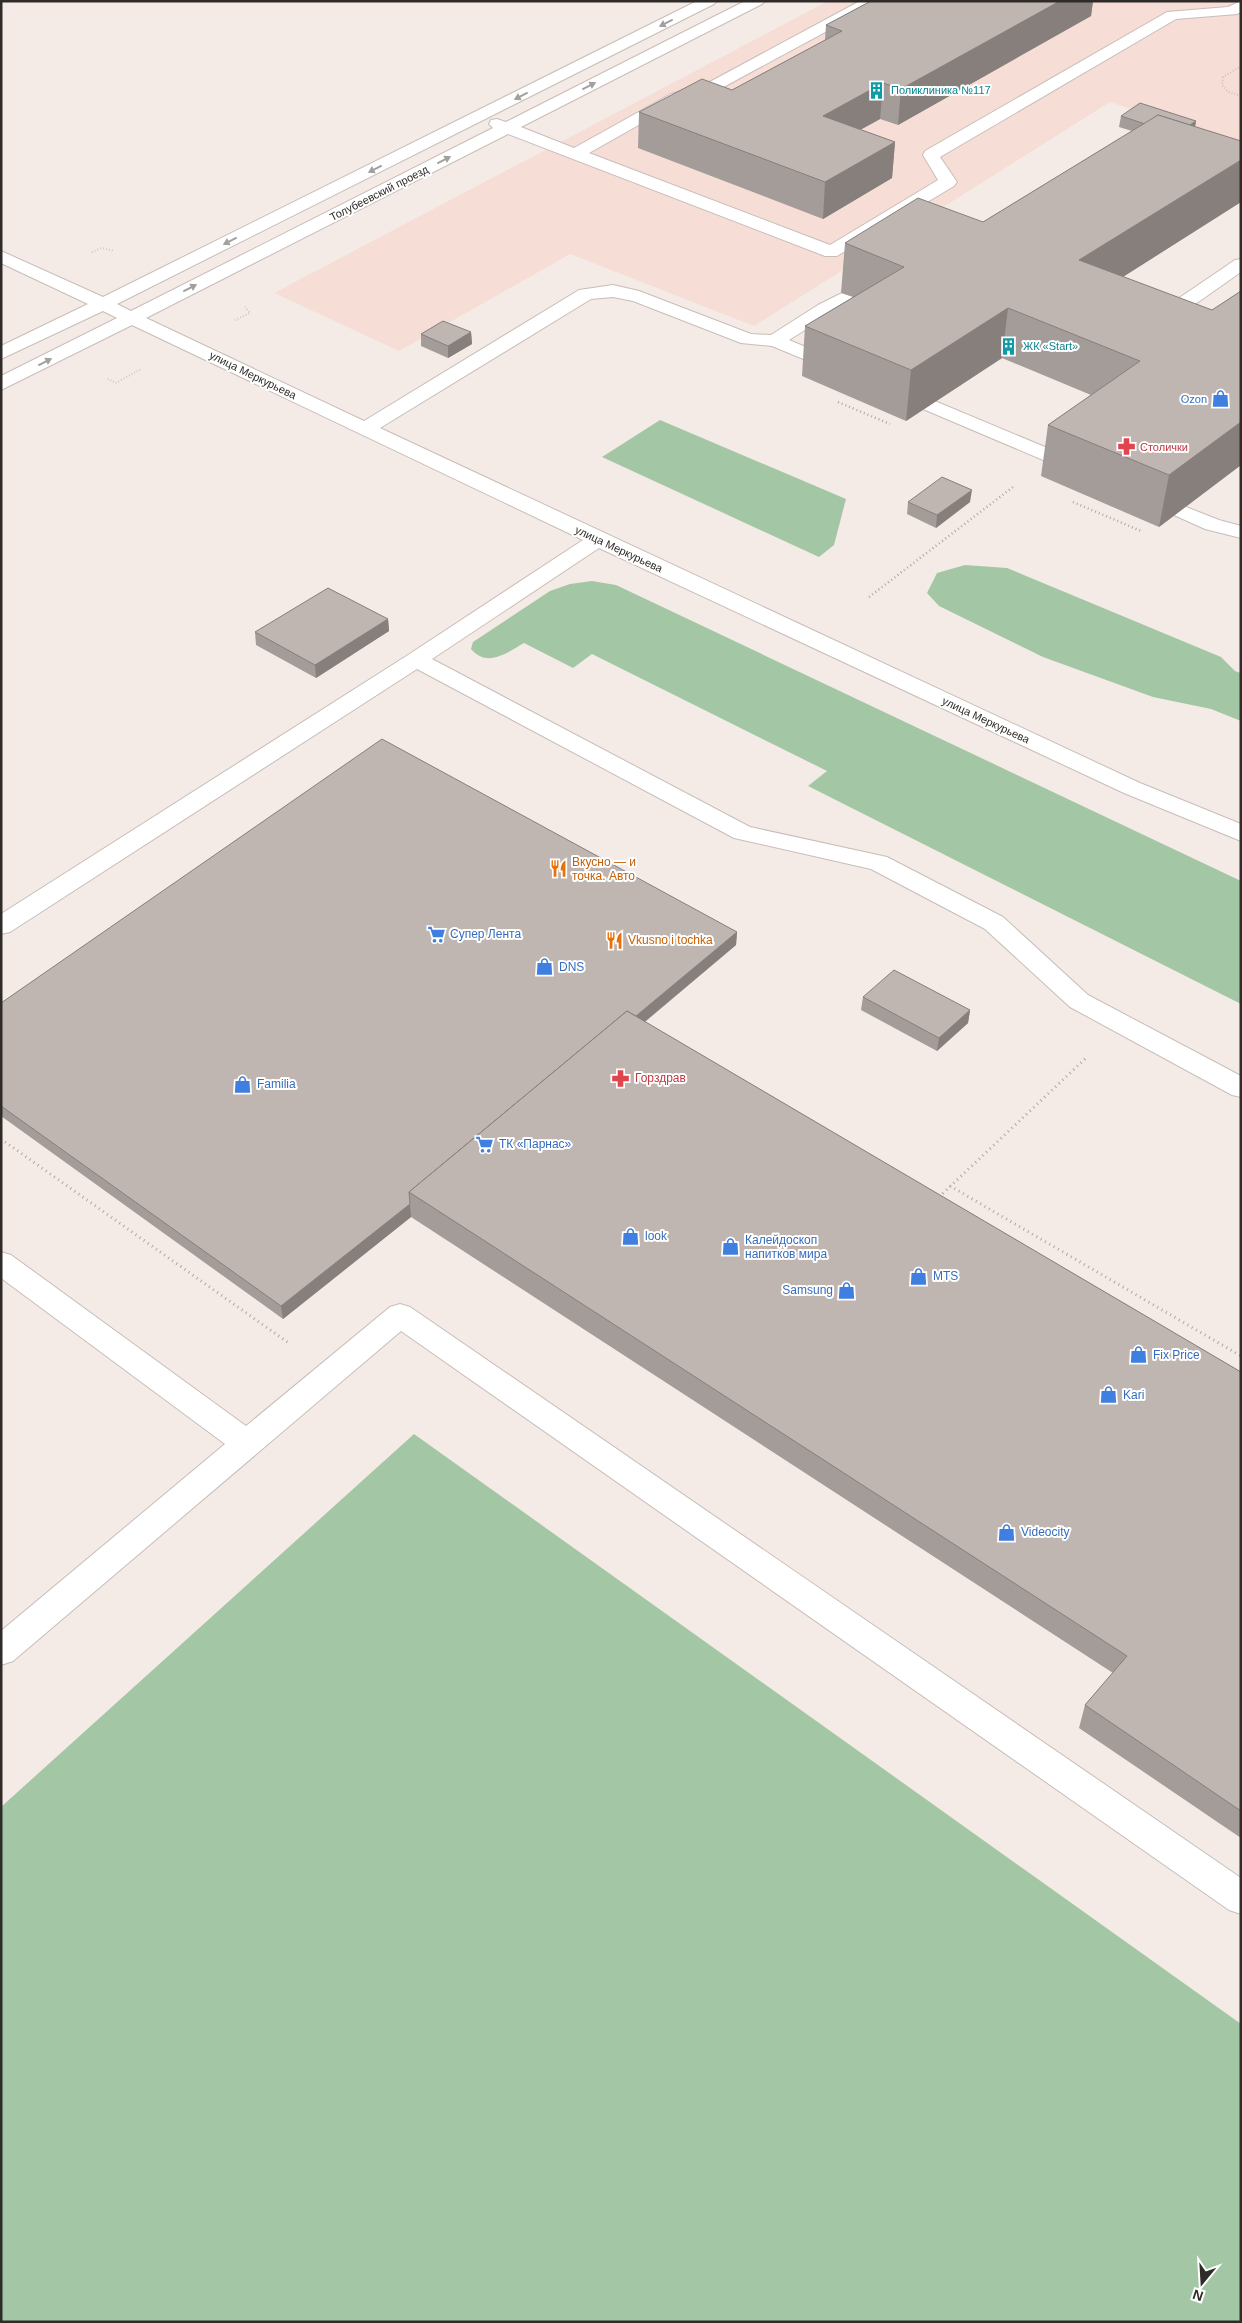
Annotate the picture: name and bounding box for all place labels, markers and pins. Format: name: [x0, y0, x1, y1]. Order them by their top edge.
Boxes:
building icon: Поликлиника №117: [867, 80, 887, 100]
place label: Поликлиника №117: [891, 84, 991, 96]
building icon: ЖК «Start»: [999, 336, 1019, 356]
place label: ЖК «Start»: [1023, 340, 1078, 352]
shop icon: Ozon: [1211, 389, 1231, 409]
place label: Ozon: [1181, 393, 1207, 405]
pharmacy icon: Столички: [1116, 437, 1136, 457]
place label: Столички: [1140, 441, 1188, 453]
place label: Вкусно — и точка. Авто: [572, 855, 636, 883]
restaurant icon: Вкусно — и точка. Авто: [548, 859, 568, 879]
supermarket icon: Супер Лента: [426, 924, 446, 944]
place label: Супер Лента: [450, 927, 521, 941]
restaurant icon: Vkusno i tochka: [604, 930, 624, 950]
place label: Vkusno i tochka: [628, 933, 713, 947]
shop icon: DNS: [535, 957, 555, 977]
place label: DNS: [559, 960, 584, 974]
pharmacy icon: Горздрав: [611, 1068, 631, 1088]
place label: Горздрав: [635, 1071, 686, 1085]
shop icon: Familia: [233, 1074, 253, 1094]
place label: Familia: [257, 1077, 296, 1091]
supermarket icon: ТК «Парнас»: [475, 1134, 495, 1154]
place label: ТК «Парнас»: [499, 1137, 572, 1151]
shop icon: look: [621, 1226, 641, 1246]
place label: look: [645, 1229, 668, 1243]
place label: Калейдоскоп напитков мира: [745, 1233, 827, 1261]
shop icon: Калейдоскоп напитков мира: [721, 1237, 741, 1257]
shop icon: MTS: [909, 1266, 929, 1286]
place label: MTS: [933, 1269, 958, 1283]
shop icon: Samsung: [837, 1280, 857, 1300]
place label: Samsung: [782, 1283, 833, 1297]
shop icon: Fix Price: [1129, 1345, 1149, 1365]
place label: Fix Price: [1153, 1348, 1200, 1362]
shop icon: Kari: [1099, 1385, 1119, 1405]
place label: Kari: [1123, 1388, 1144, 1402]
shop icon: Videocity: [997, 1522, 1017, 1542]
place label: Videocity: [1021, 1525, 1069, 1539]

